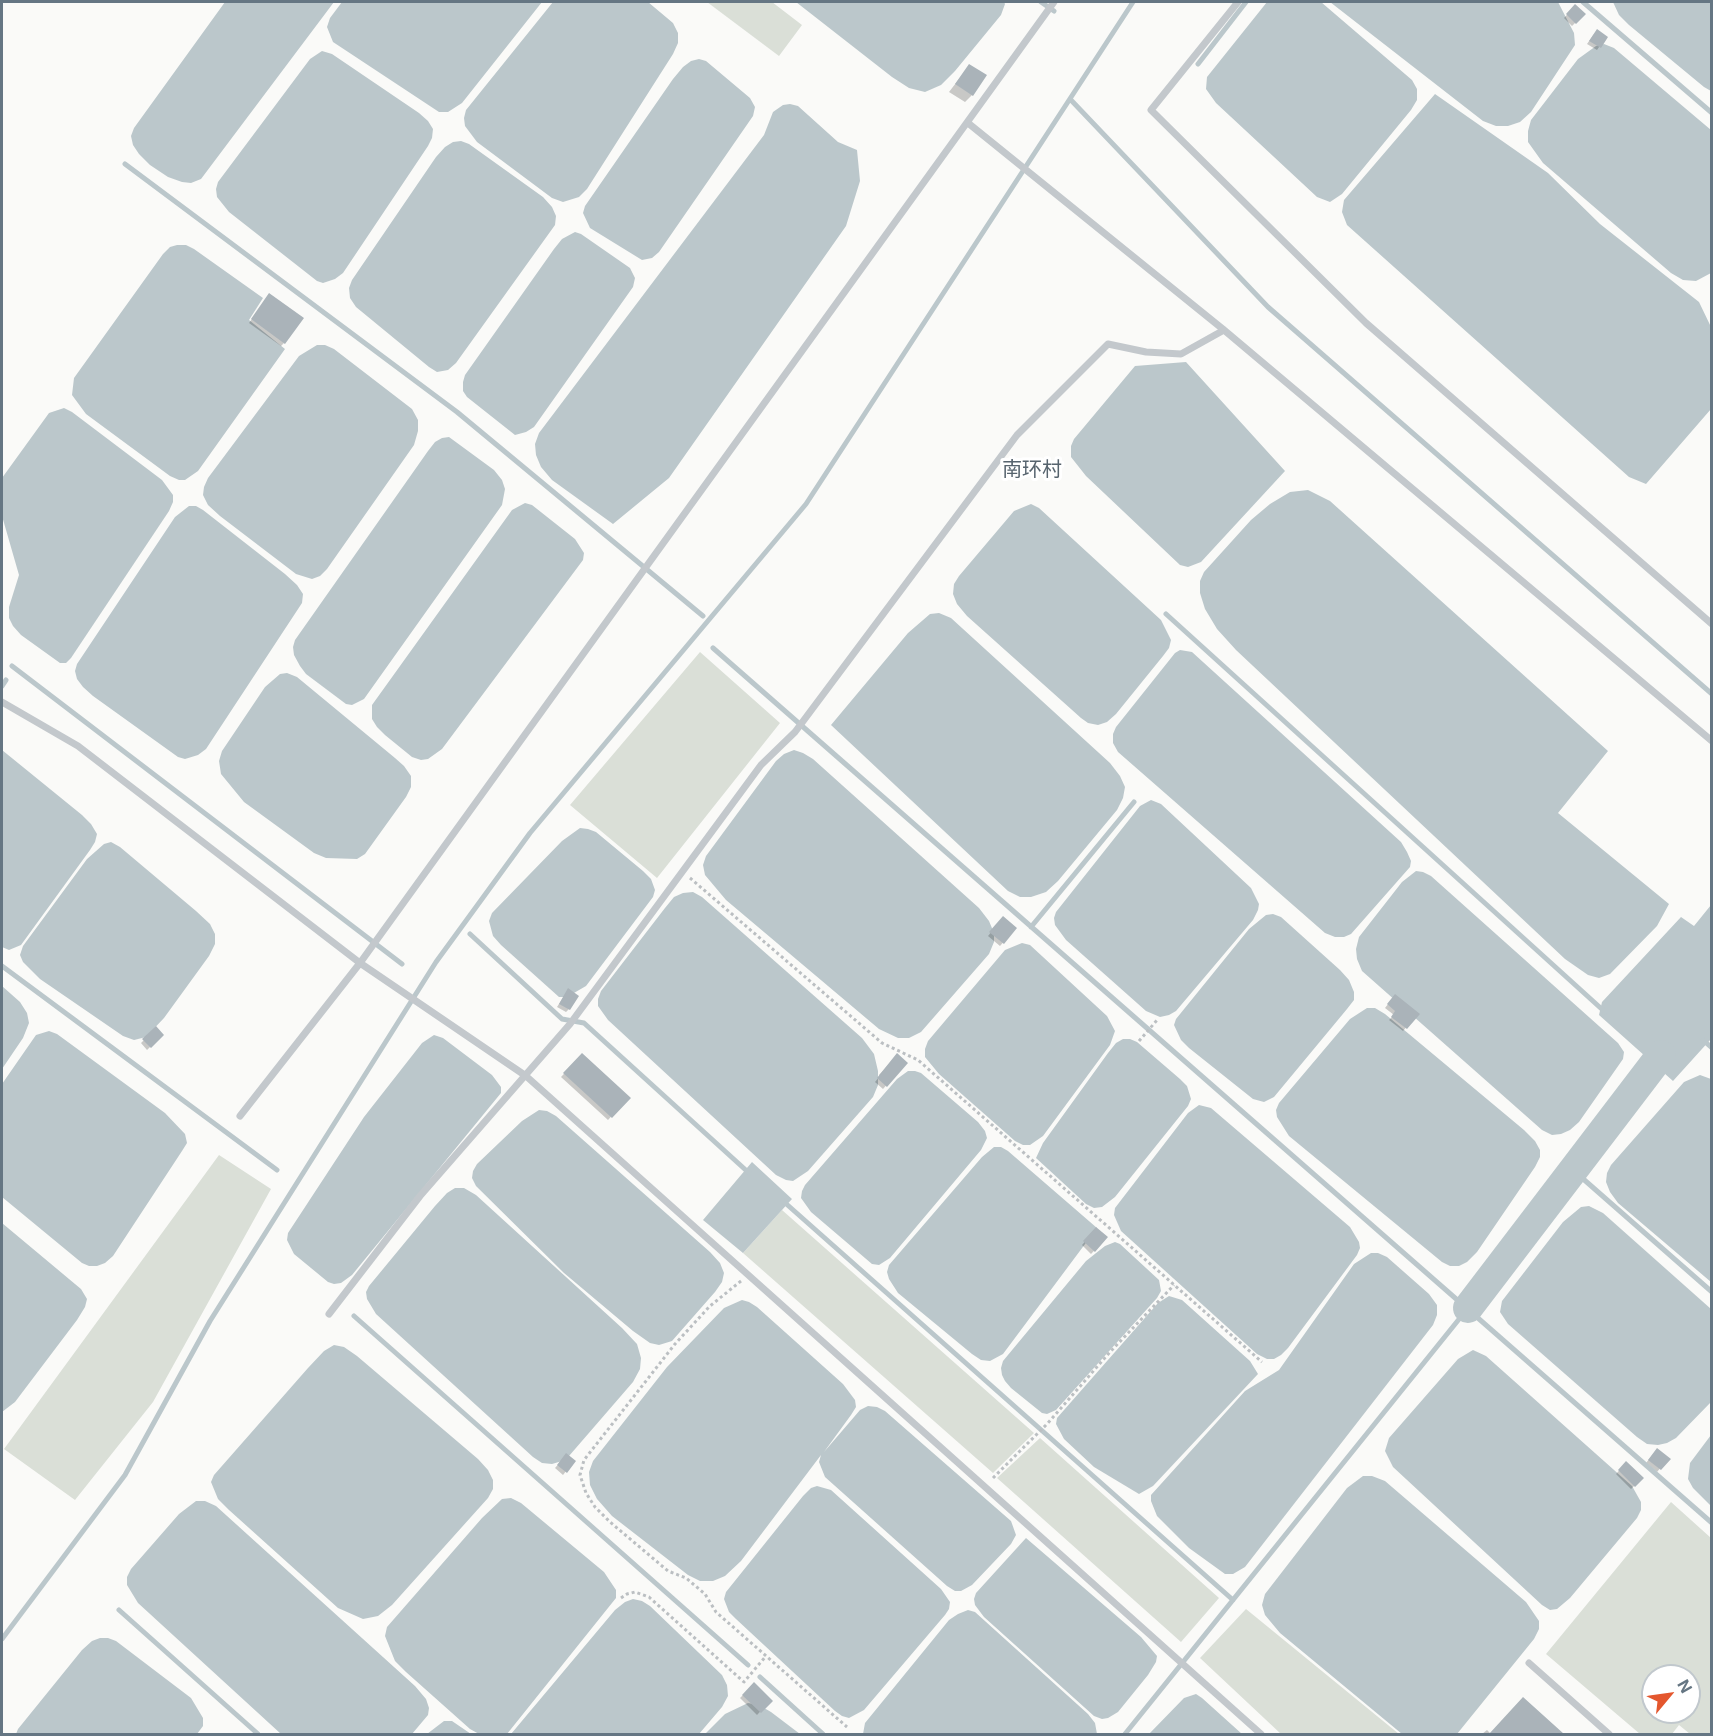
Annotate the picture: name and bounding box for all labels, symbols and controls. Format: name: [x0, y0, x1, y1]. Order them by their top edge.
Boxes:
district label: 南环村: [1002, 458, 1062, 482]
north arrow: [1641, 1664, 1701, 1724]
text: N: [1673, 1676, 1697, 1696]

